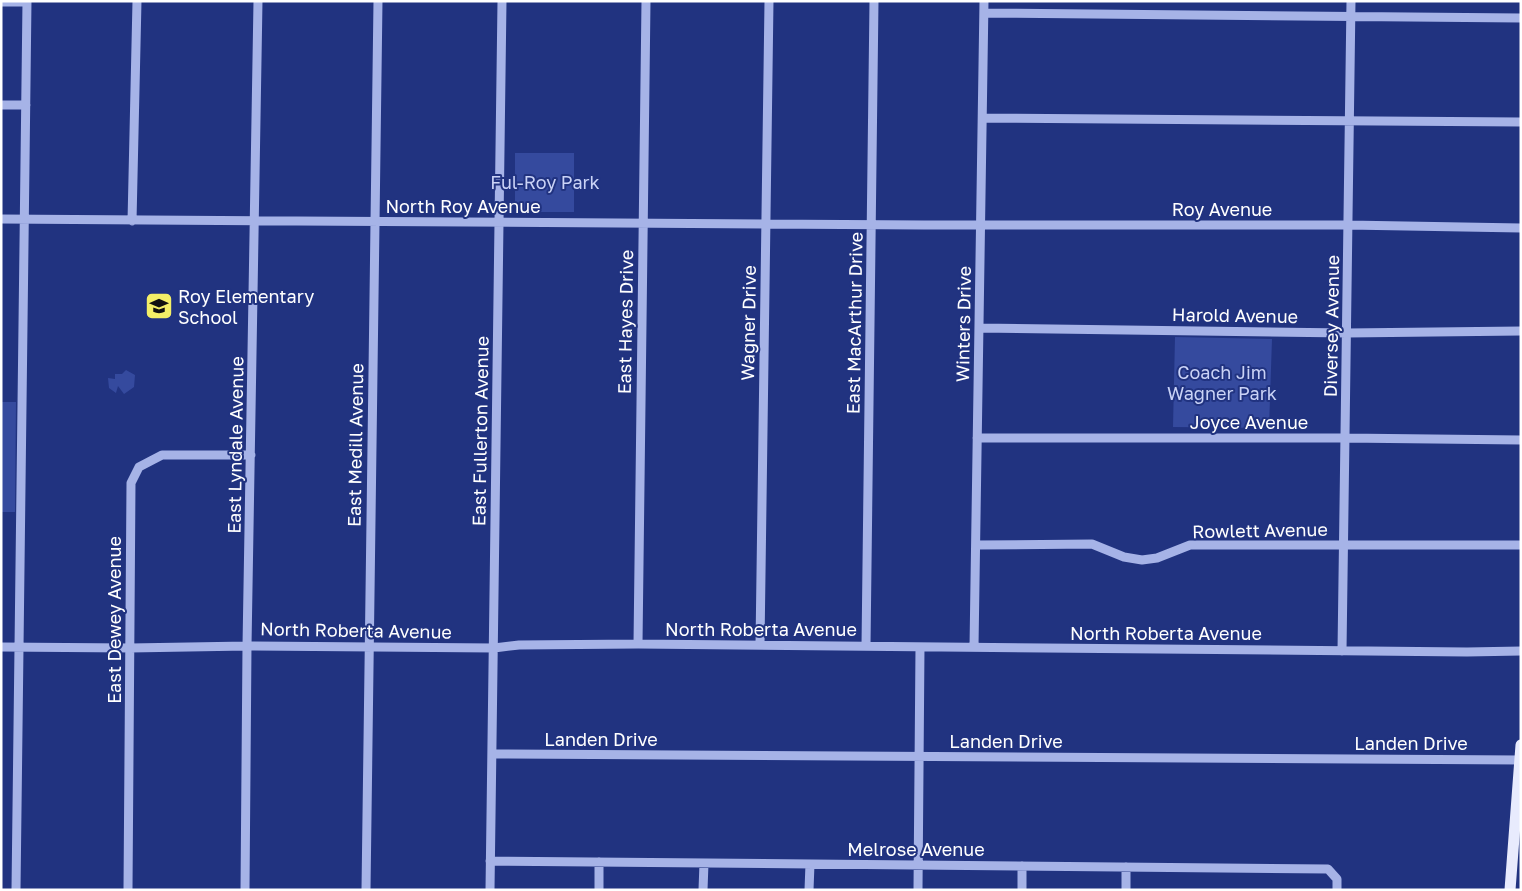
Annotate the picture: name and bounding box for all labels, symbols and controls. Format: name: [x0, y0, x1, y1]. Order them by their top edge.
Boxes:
park label: Ful-Roy Park: [490, 171, 600, 193]
street label: North Roy Avenue: [385, 195, 541, 217]
street label: Roy Avenue: [1172, 198, 1272, 220]
street label: East MacArthur Drive: [841, 232, 867, 414]
street label: East Hayes Drive: [613, 250, 637, 394]
street label: Diversey Avenue: [1319, 255, 1343, 397]
street label: Wagner Drive: [736, 265, 760, 381]
street label: Winters Drive: [951, 266, 975, 382]
place label: Roy Elementary School: [178, 285, 314, 328]
school or university icon: Roy Elementary School: [144, 291, 174, 321]
street label: Harold Avenue: [1172, 303, 1298, 327]
street label: East Fullerton Avenue: [467, 336, 493, 526]
street label: East Lyndale Avenue: [222, 356, 248, 534]
park label: Coach Jim Wagner Park: [1167, 361, 1277, 404]
street label: East Medill Avenue: [343, 363, 367, 527]
street label: Joyce Avenue: [1190, 411, 1308, 433]
street label: Rowlett Avenue: [1192, 518, 1328, 542]
street label: East Dewey Avenue: [103, 536, 125, 704]
street label: North Roberta Avenue: [260, 617, 452, 643]
street label: North Roberta Avenue: [665, 618, 857, 640]
street label: North Roberta Avenue: [1070, 622, 1262, 644]
street label: Landen Drive: [544, 728, 658, 750]
street label: Landen Drive: [949, 730, 1063, 752]
street label: Landen Drive: [1354, 732, 1468, 754]
street label: Melrose Avenue: [847, 838, 985, 860]

